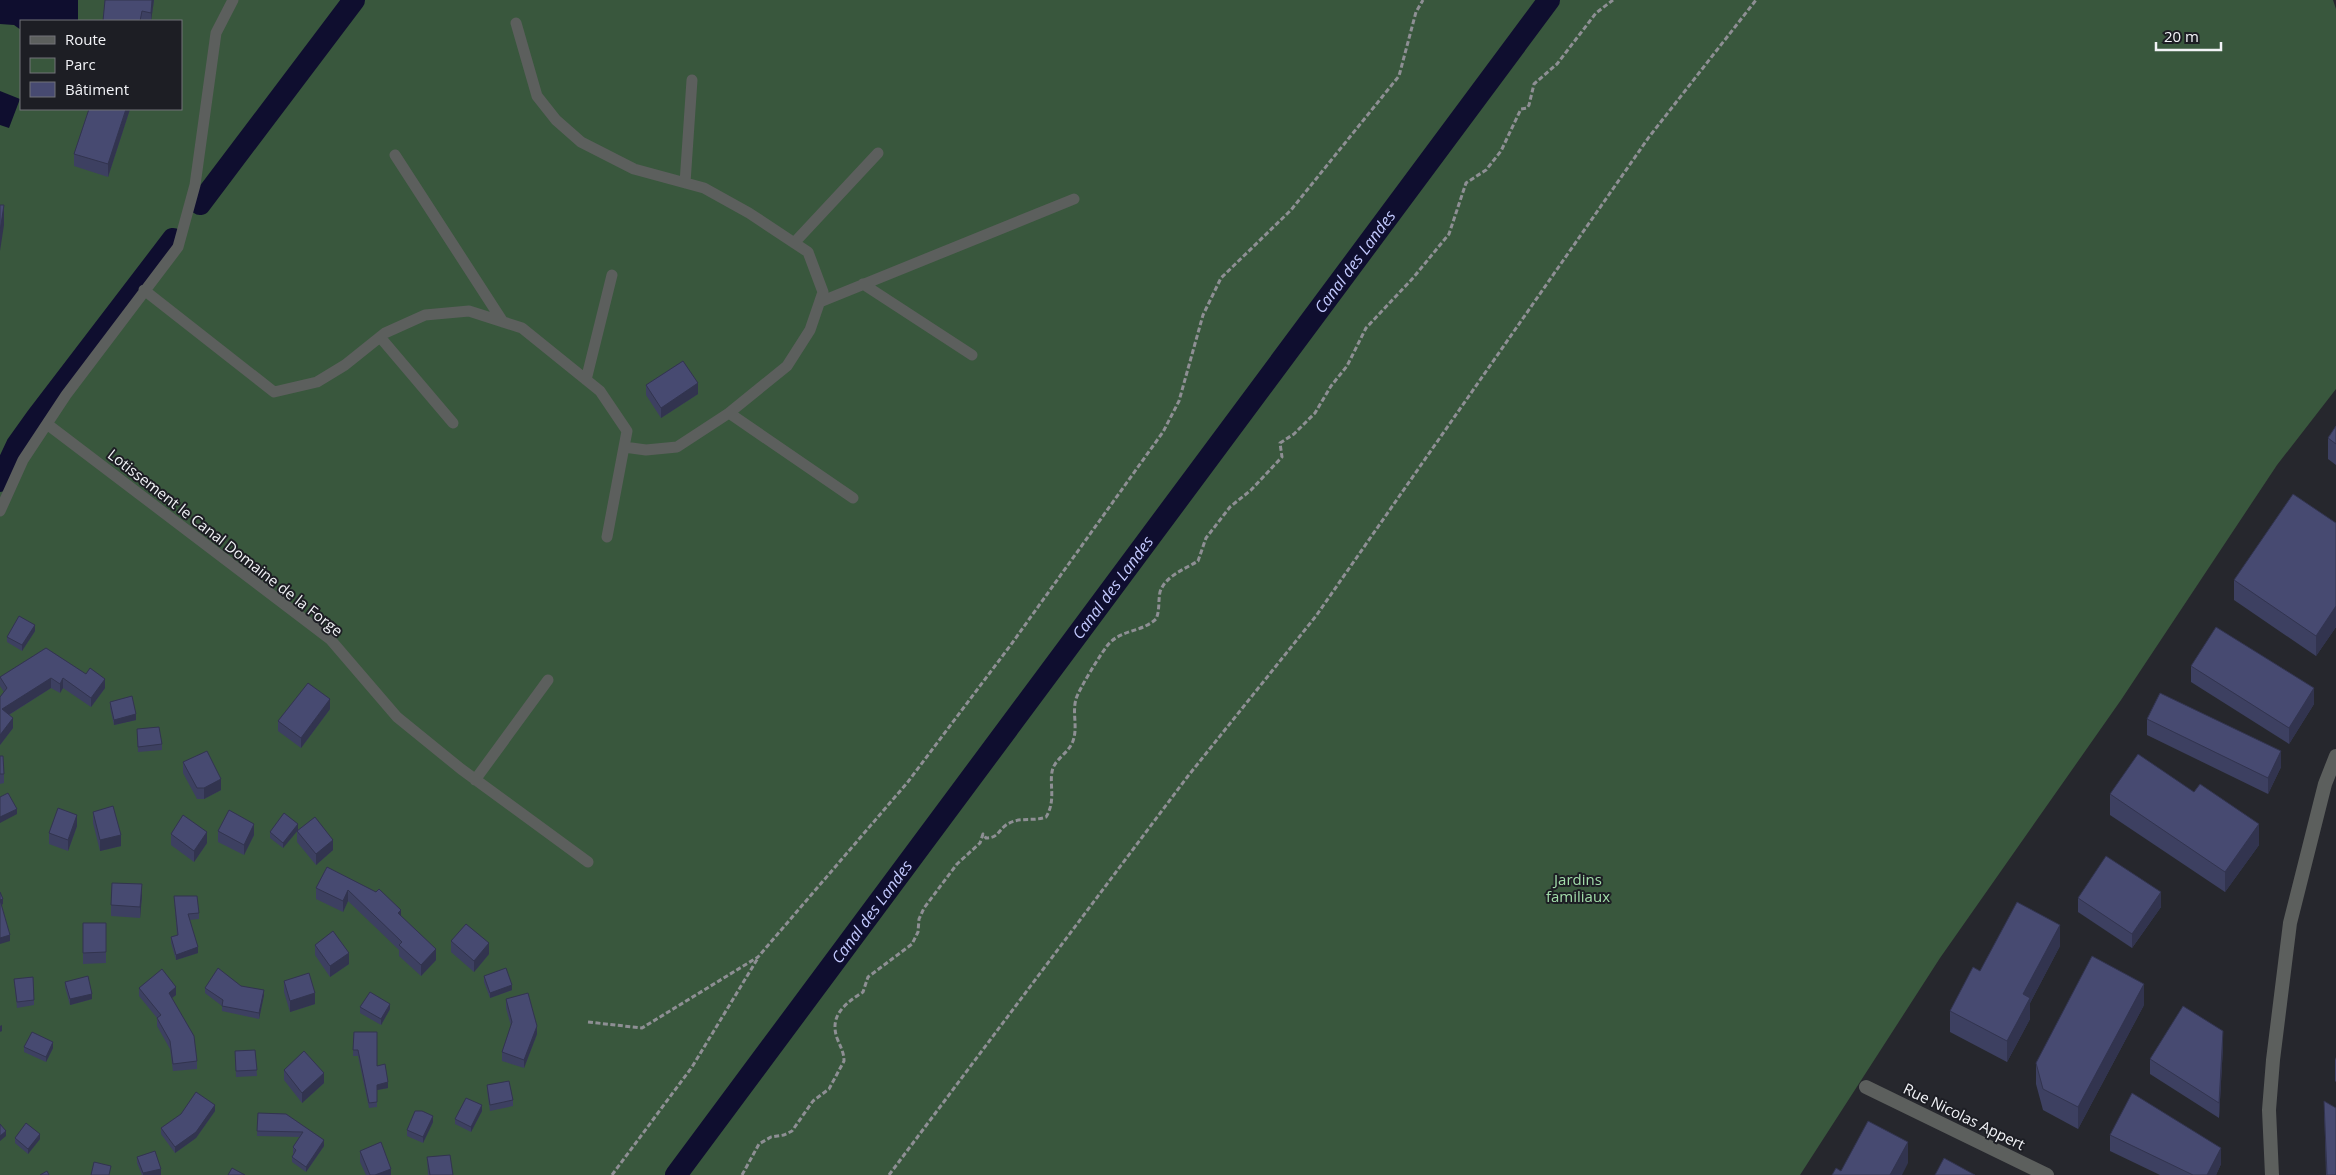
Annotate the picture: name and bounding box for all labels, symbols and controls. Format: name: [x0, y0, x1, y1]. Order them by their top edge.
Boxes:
legend: [20, 20, 182, 110]
scale bar: [2156, 20, 2221, 52]
text: 20 m: [2164, 26, 2199, 46]
text: Route: [65, 29, 106, 49]
text: Parc: [65, 54, 96, 74]
text: Bâtiment: [65, 79, 129, 99]
water label: Canal des Landes: [1309, 205, 1400, 318]
street label: Lotissement le Canal Domaine de la Forge: [104, 444, 347, 640]
water label: Canal des Landes: [1067, 531, 1158, 643]
water label: Canal des Landes: [826, 856, 917, 968]
park label: Jardins familiaux: [1546, 869, 1610, 906]
street label: Rue Nicolas Appert: [1900, 1078, 2029, 1154]

